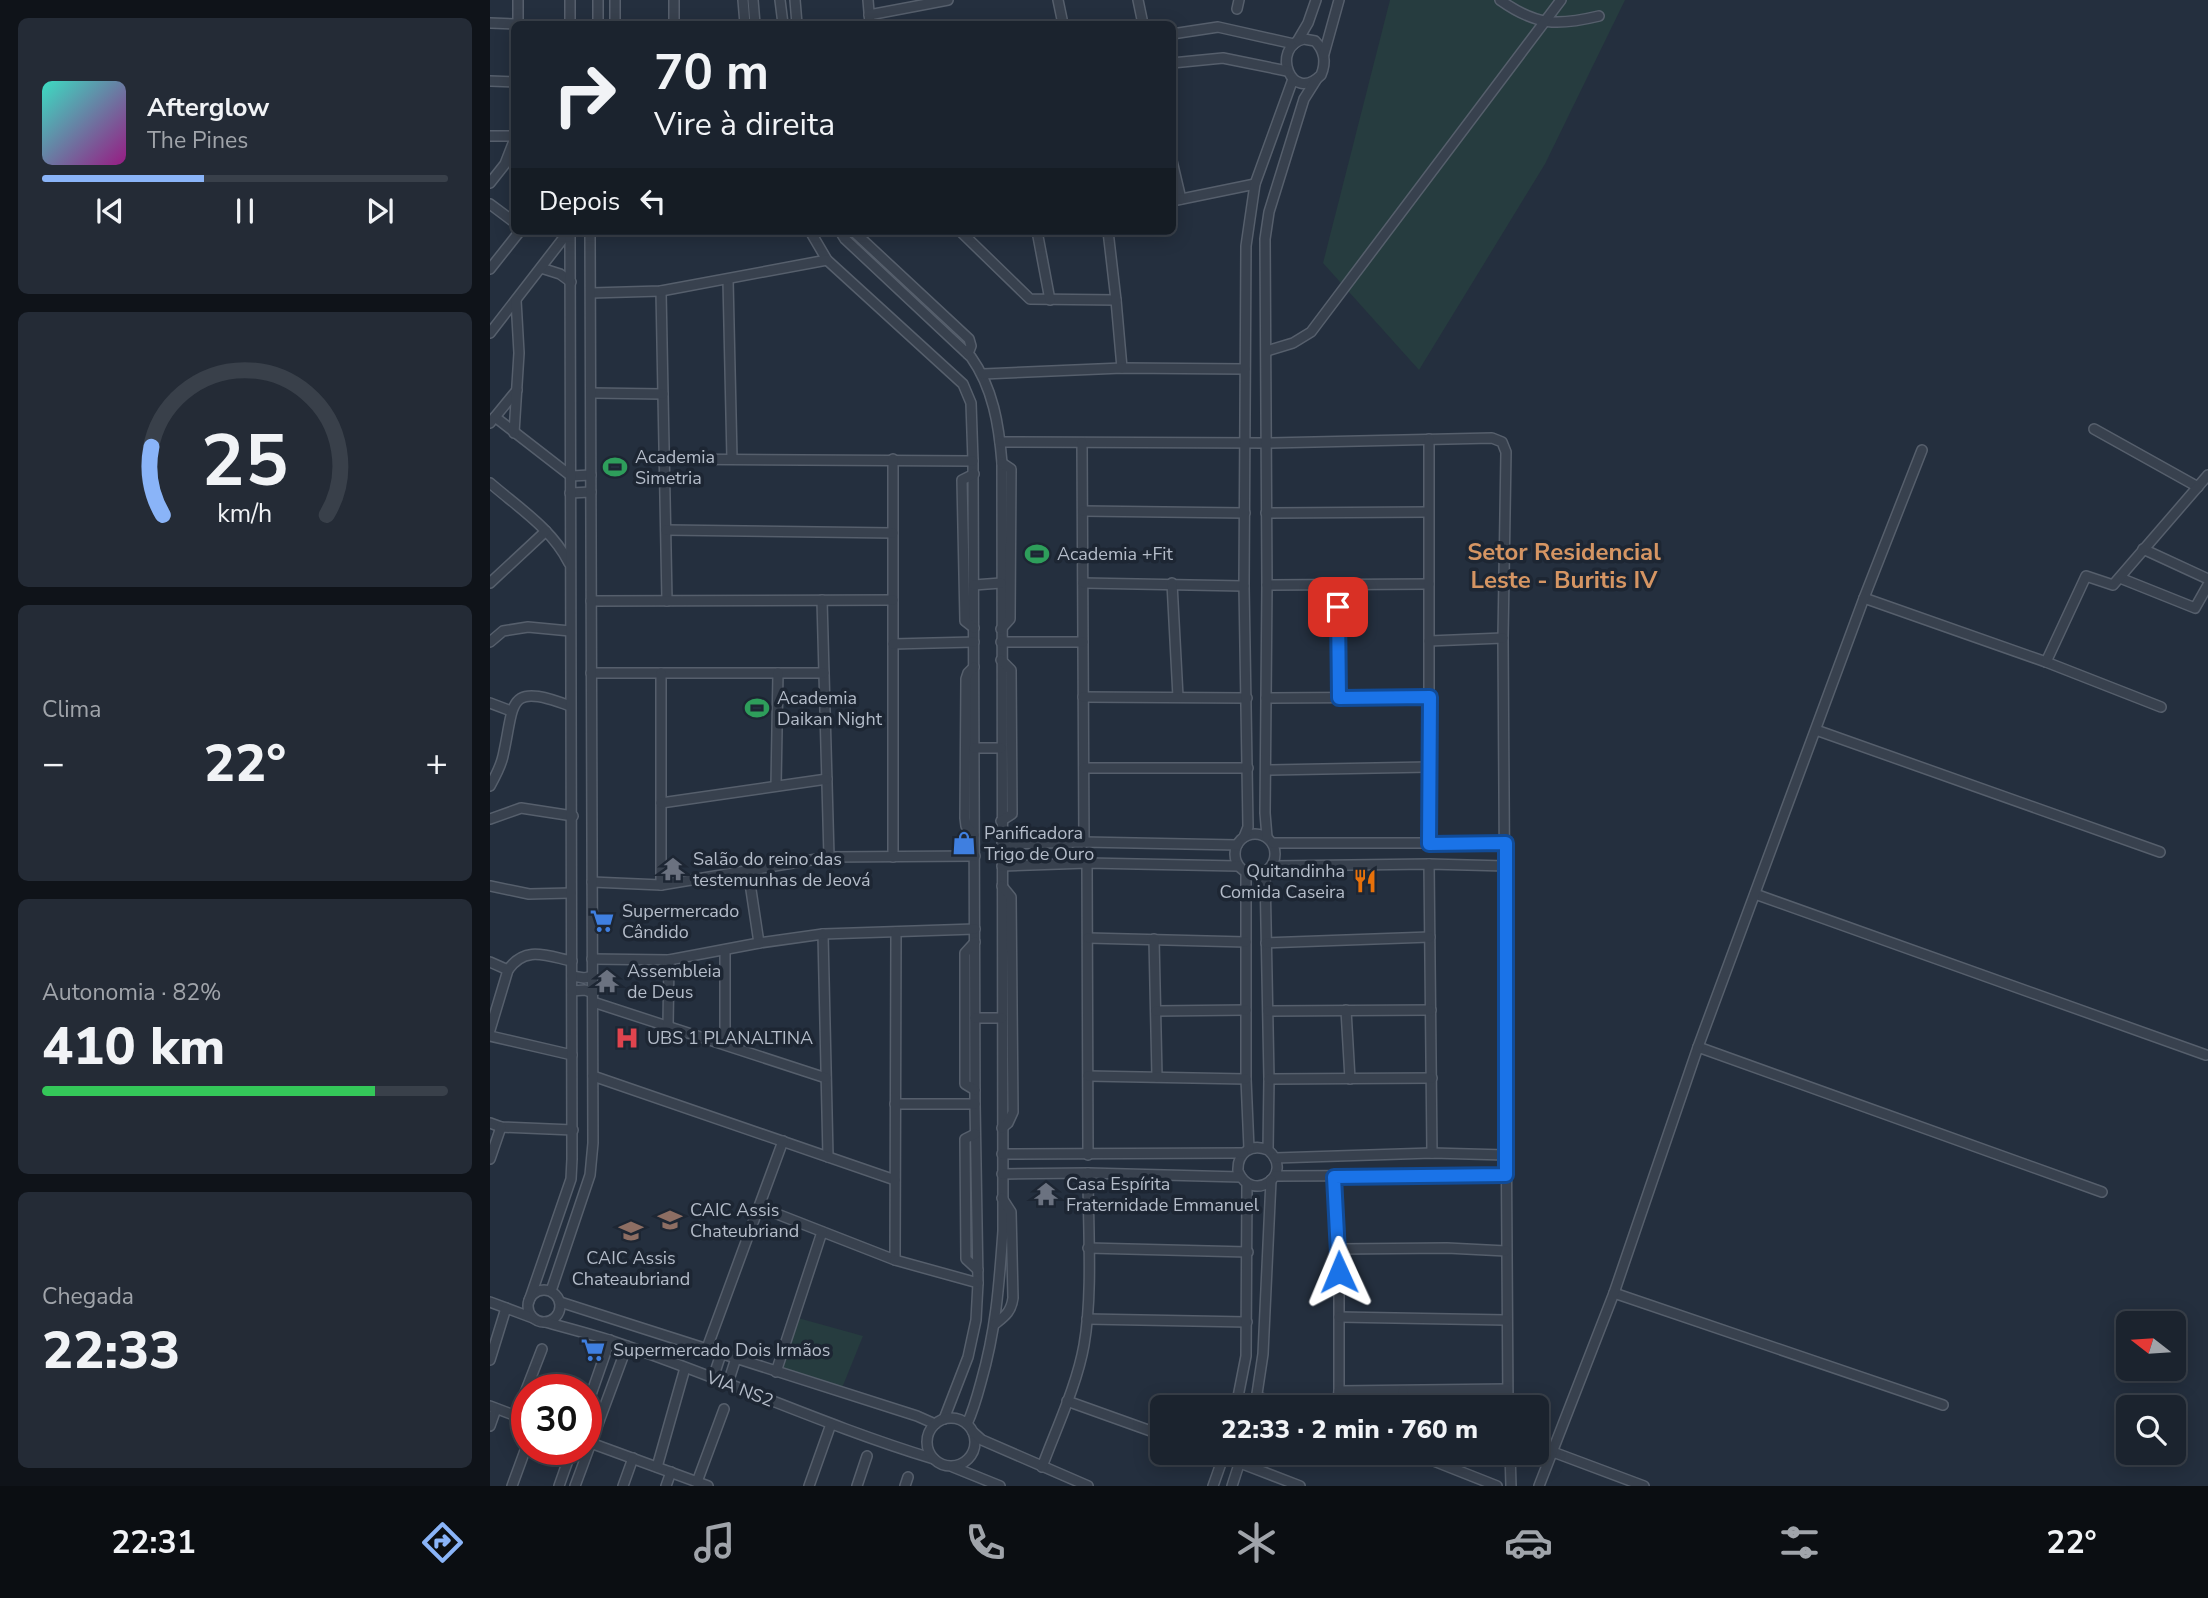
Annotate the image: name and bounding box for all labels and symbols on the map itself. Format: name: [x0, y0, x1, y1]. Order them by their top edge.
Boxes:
place label: Academia Simetria: [635, 445, 715, 490]
sports icon: Academia Simetria: [601, 453, 629, 481]
district label: Setor Residencial Leste - Buritis IV: [1467, 536, 1661, 596]
sports icon: Academia +Fit: [1023, 540, 1051, 568]
place label: Academia +Fit: [1057, 542, 1173, 566]
pin: [1308, 577, 1368, 637]
place label: Academia Daikan Night: [777, 686, 883, 731]
sports icon: Academia Daikan Night: [743, 694, 771, 722]
place label: Panificadora Trigo de Ouro: [984, 821, 1094, 866]
shop icon: Panificadora Trigo de Ouro: [950, 829, 978, 857]
place label: Salão do reino das testemunhas de Jeová: [693, 847, 871, 892]
temple icon: Salão do reino das testemunhas de Jeová: [659, 855, 687, 883]
place label: Quitandinha Comida Caseira: [1220, 859, 1345, 904]
restaurant icon: Quitandinha Comida Caseira: [1351, 867, 1379, 895]
place label: Supermercado Cândido: [622, 899, 739, 944]
supermarket icon: Supermercado Cândido: [588, 907, 616, 935]
place label: Assembleia de Deus: [627, 959, 721, 1004]
temple icon: Assembleia de Deus: [593, 967, 621, 995]
hospital icon: UBS 1 PLANALTINA: [613, 1024, 641, 1052]
place label: UBS 1 PLANALTINA: [647, 1026, 813, 1050]
place label: Casa Espírita Fraternidade Emmanuel: [1066, 1172, 1260, 1217]
temple icon: Casa Espírita Fraternidade Emmanuel: [1032, 1180, 1060, 1208]
place label: CAIC Assis Chateubriand: [690, 1198, 799, 1243]
school or university icon: CAIC Assis Chateubriand: [656, 1206, 684, 1234]
school or university icon: CAIC Assis Chateaubriand: [617, 1217, 645, 1245]
position arrow: [1302, 1235, 1376, 1309]
place label: CAIC Assis Chateaubriand: [572, 1246, 690, 1291]
north arrow: [2116, 1311, 2186, 1381]
supermarket icon: Supermercado Dois Irmãos: [579, 1336, 607, 1364]
place label: Supermercado Dois Irmãos: [613, 1338, 830, 1362]
street label: VIA NS2: [702, 1365, 777, 1413]
speed limit sign: 30: [511, 1374, 602, 1465]

